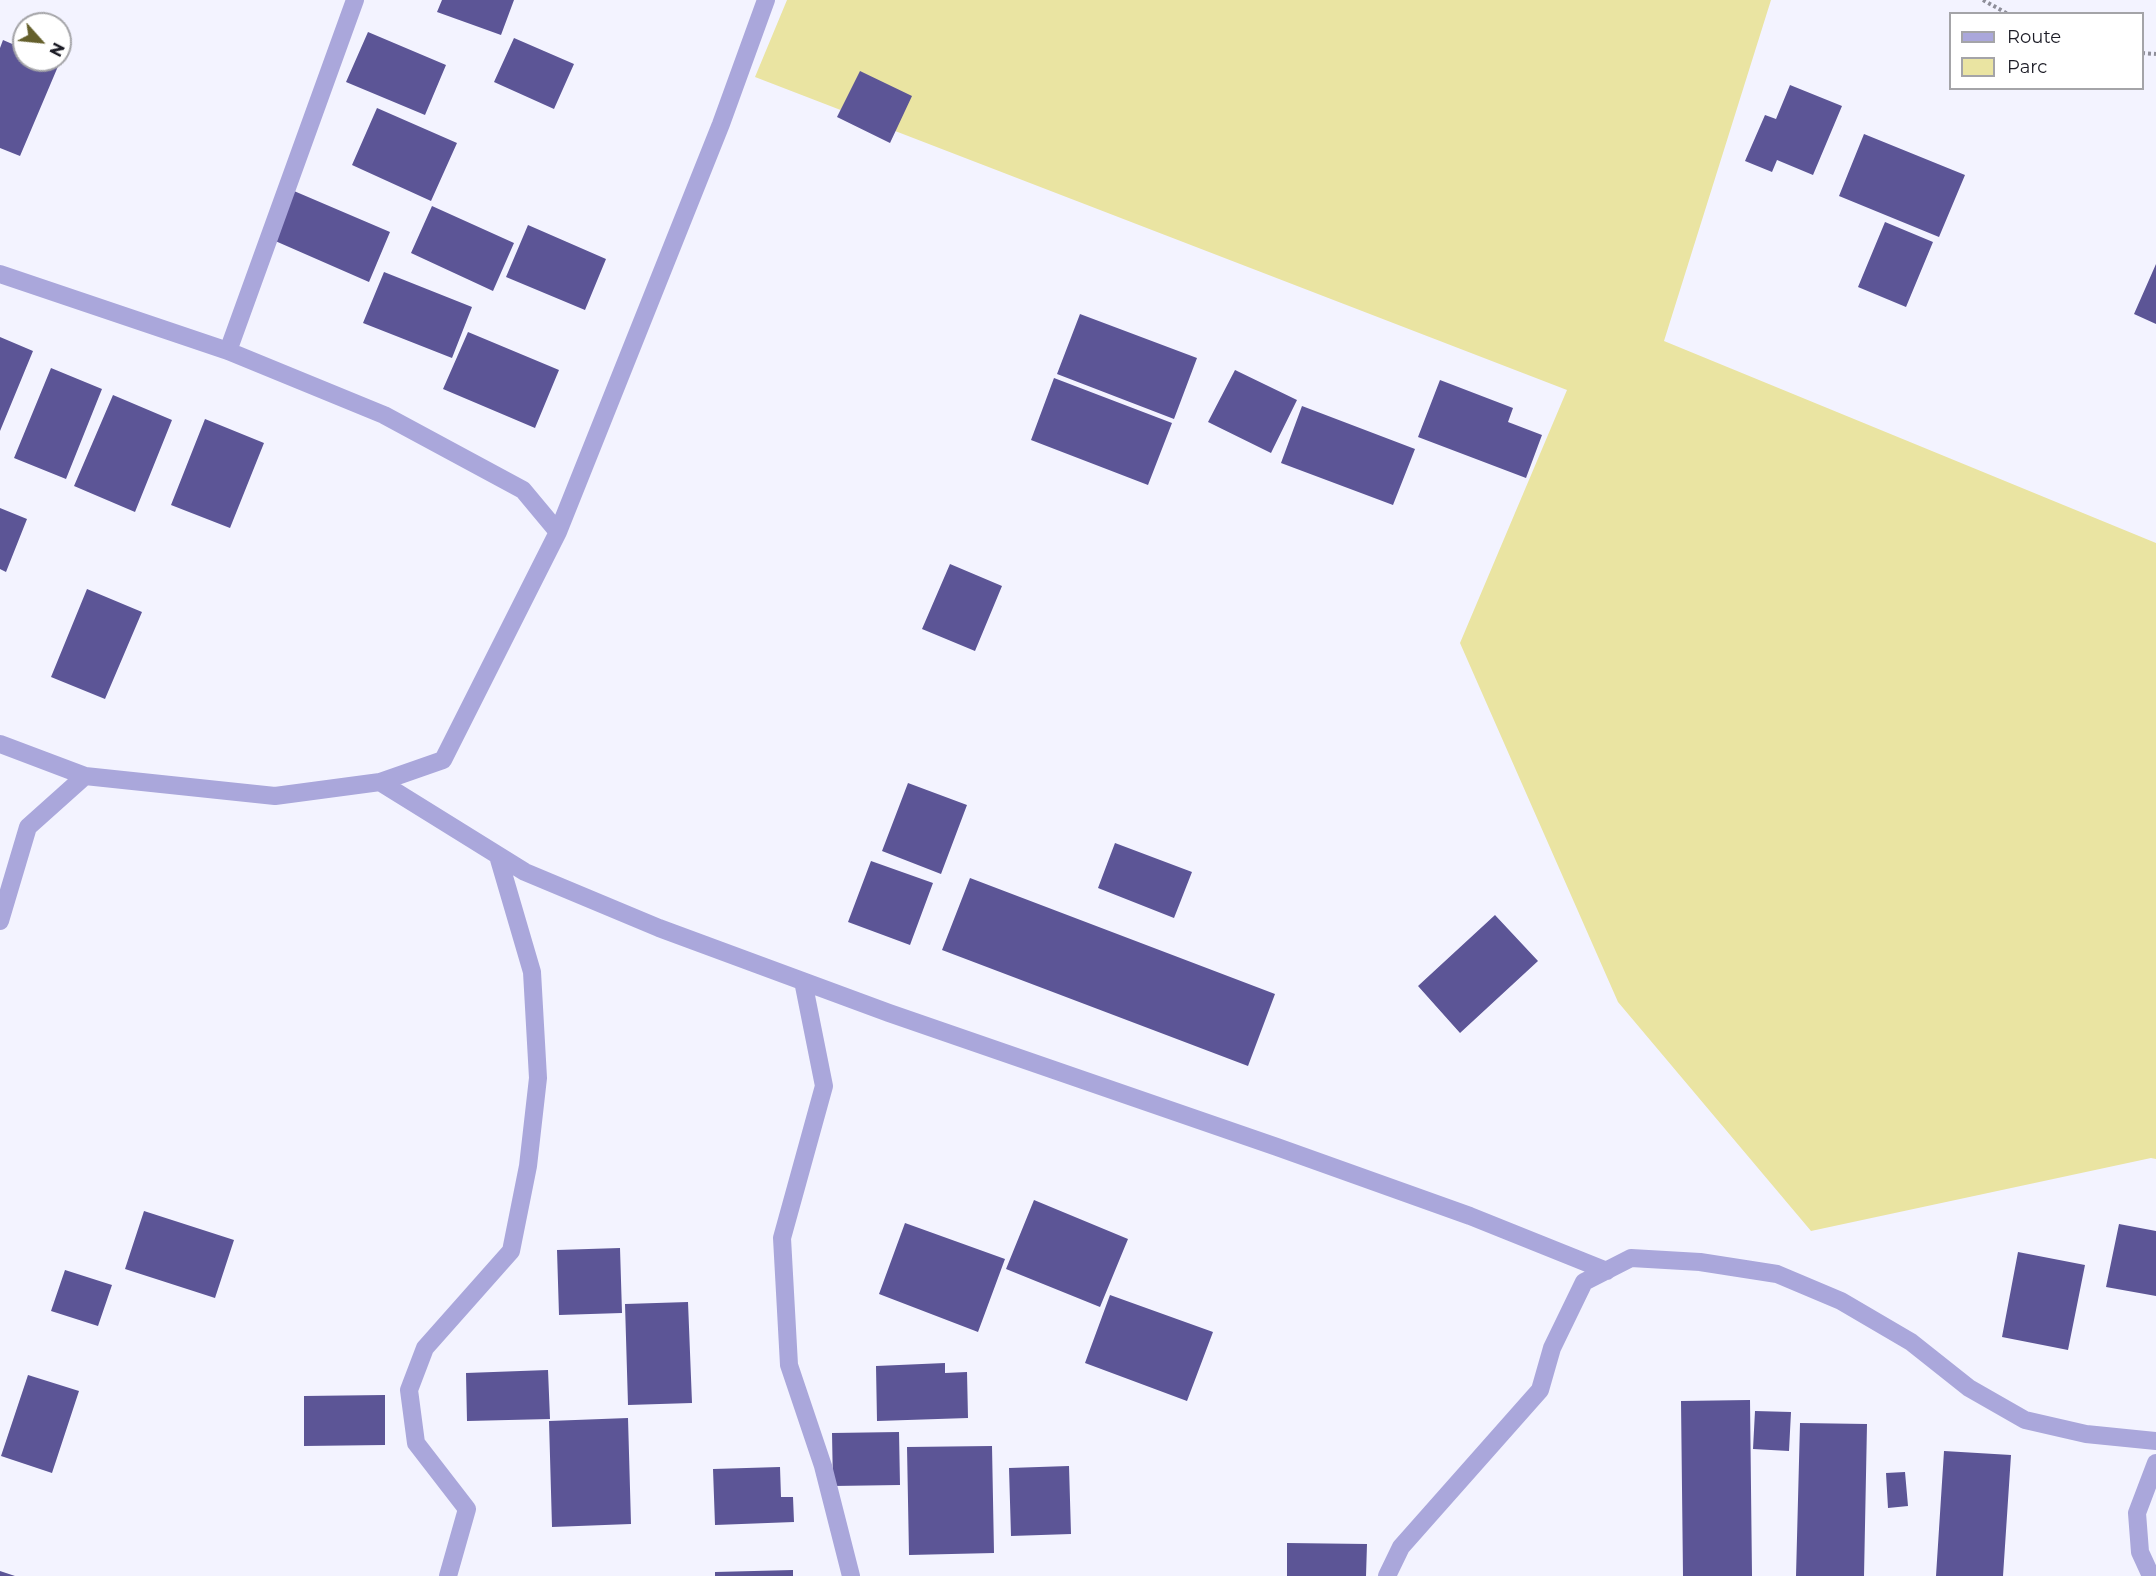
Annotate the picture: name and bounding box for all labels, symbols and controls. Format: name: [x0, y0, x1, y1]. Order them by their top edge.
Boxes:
north arrow: [12, 12, 72, 72]
legend: [1949, 12, 2144, 90]
text: Route: [2007, 26, 2061, 48]
text: N: [45, 39, 68, 60]
text: Parc: [2007, 56, 2047, 78]

